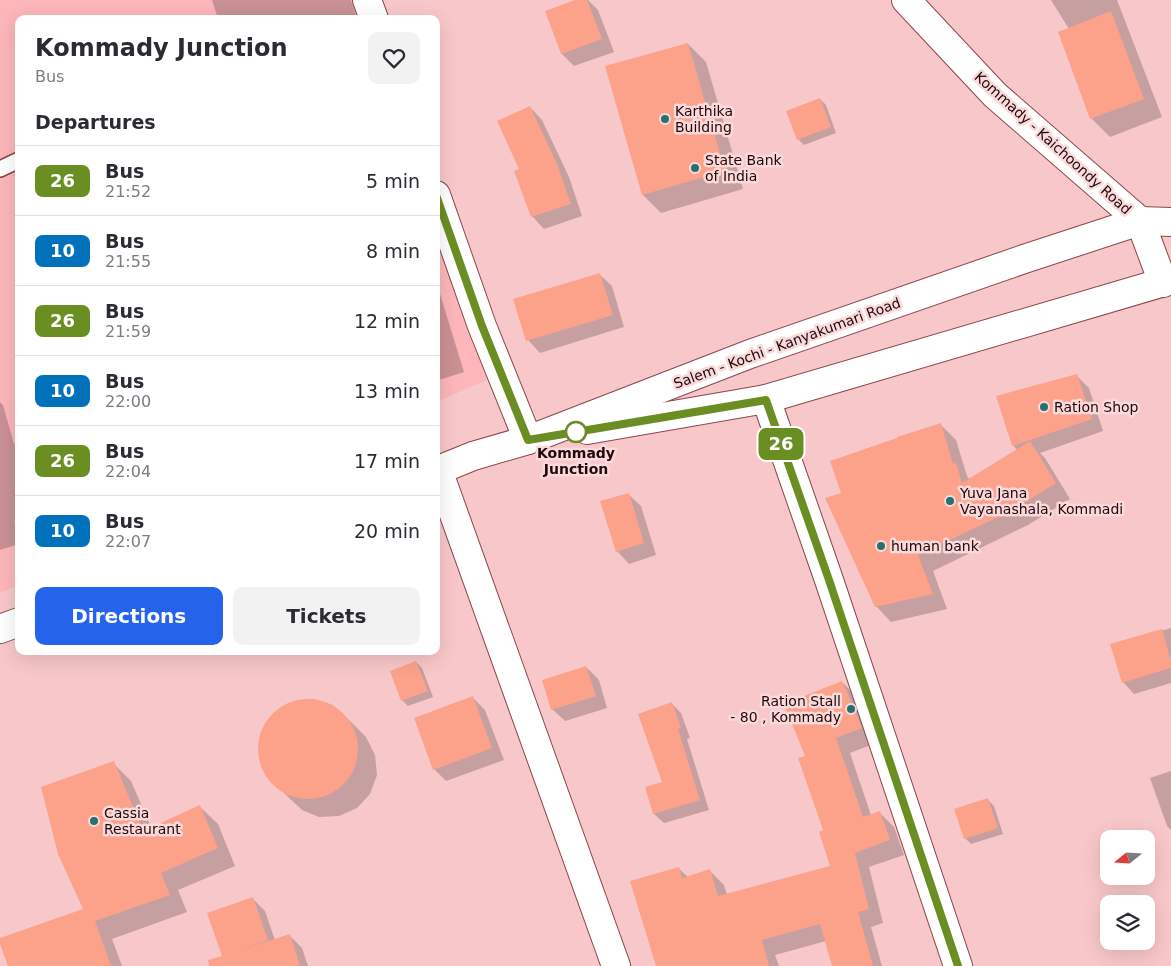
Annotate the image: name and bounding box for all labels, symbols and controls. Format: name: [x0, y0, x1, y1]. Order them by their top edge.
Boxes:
button: heart: [368, 32, 420, 84]
text: Kommady Junction: [35, 34, 288, 62]
text: Bus: [35, 67, 64, 86]
street label: Kommady - Kaichoondy Road: [972, 69, 1134, 217]
place label: Karthika Building: [675, 103, 733, 135]
text: Departures: [35, 111, 156, 133]
marker: Karthika Building: [659, 113, 671, 125]
place label: State Bank of India: [705, 152, 783, 184]
text: Bus: [105, 160, 144, 182]
marker: State Bank of India: [689, 162, 701, 174]
text: 26: [50, 170, 75, 191]
text: 5 min: [366, 170, 420, 192]
text: 21:52: [105, 182, 151, 201]
text: Bus: [105, 230, 144, 252]
text: 10: [50, 240, 75, 261]
text: 8 min: [366, 240, 420, 262]
text: 21:55: [105, 252, 151, 271]
street label: Salem - Kochi - Kanyakumari Road: [671, 294, 903, 392]
text: Bus: [105, 300, 144, 322]
text: 26: [50, 310, 75, 331]
text: 12 min: [354, 310, 420, 332]
text: 21:59: [105, 322, 151, 341]
text: Bus: [105, 370, 144, 392]
text: 10: [50, 380, 75, 401]
text: 13 min: [354, 380, 420, 402]
text: 22:00: [105, 392, 151, 411]
place label: Ration Shop: [1054, 399, 1139, 415]
marker: Ration Shop: [1038, 401, 1050, 413]
marker: Kommady Junction: [565, 421, 587, 443]
line badge: 26: [758, 428, 804, 460]
text: 26: [768, 433, 794, 454]
text: Bus: [105, 440, 144, 462]
place label: Kommady Junction: [537, 445, 615, 477]
text: 26: [50, 450, 75, 471]
text: 17 min: [354, 450, 420, 472]
text: 22:04: [105, 462, 151, 481]
place label: Yuva Jana Vayanashala, Kommadi: [959, 485, 1123, 517]
marker: Yuva Jana Vayanashala, Kommadi: [944, 495, 956, 507]
text: Bus: [105, 510, 144, 532]
text: 10: [50, 520, 75, 541]
text: 20 min: [354, 520, 420, 542]
text: 22:07: [105, 532, 151, 551]
place label: human bank: [891, 538, 980, 554]
marker: human bank: [875, 540, 887, 552]
button: Directions: [35, 587, 223, 645]
button: Tickets: [233, 587, 420, 645]
place label: Ration Stall - 80 , Kommady: [730, 693, 841, 725]
marker: Ration Stall - 80 , Kommady: [845, 703, 857, 715]
place label: Cassia Restaurant: [104, 805, 181, 837]
marker: Cassia Restaurant: [88, 815, 100, 827]
north arrow: [1100, 830, 1155, 885]
map controls: [1100, 830, 1155, 950]
button: layers: [1100, 895, 1155, 950]

